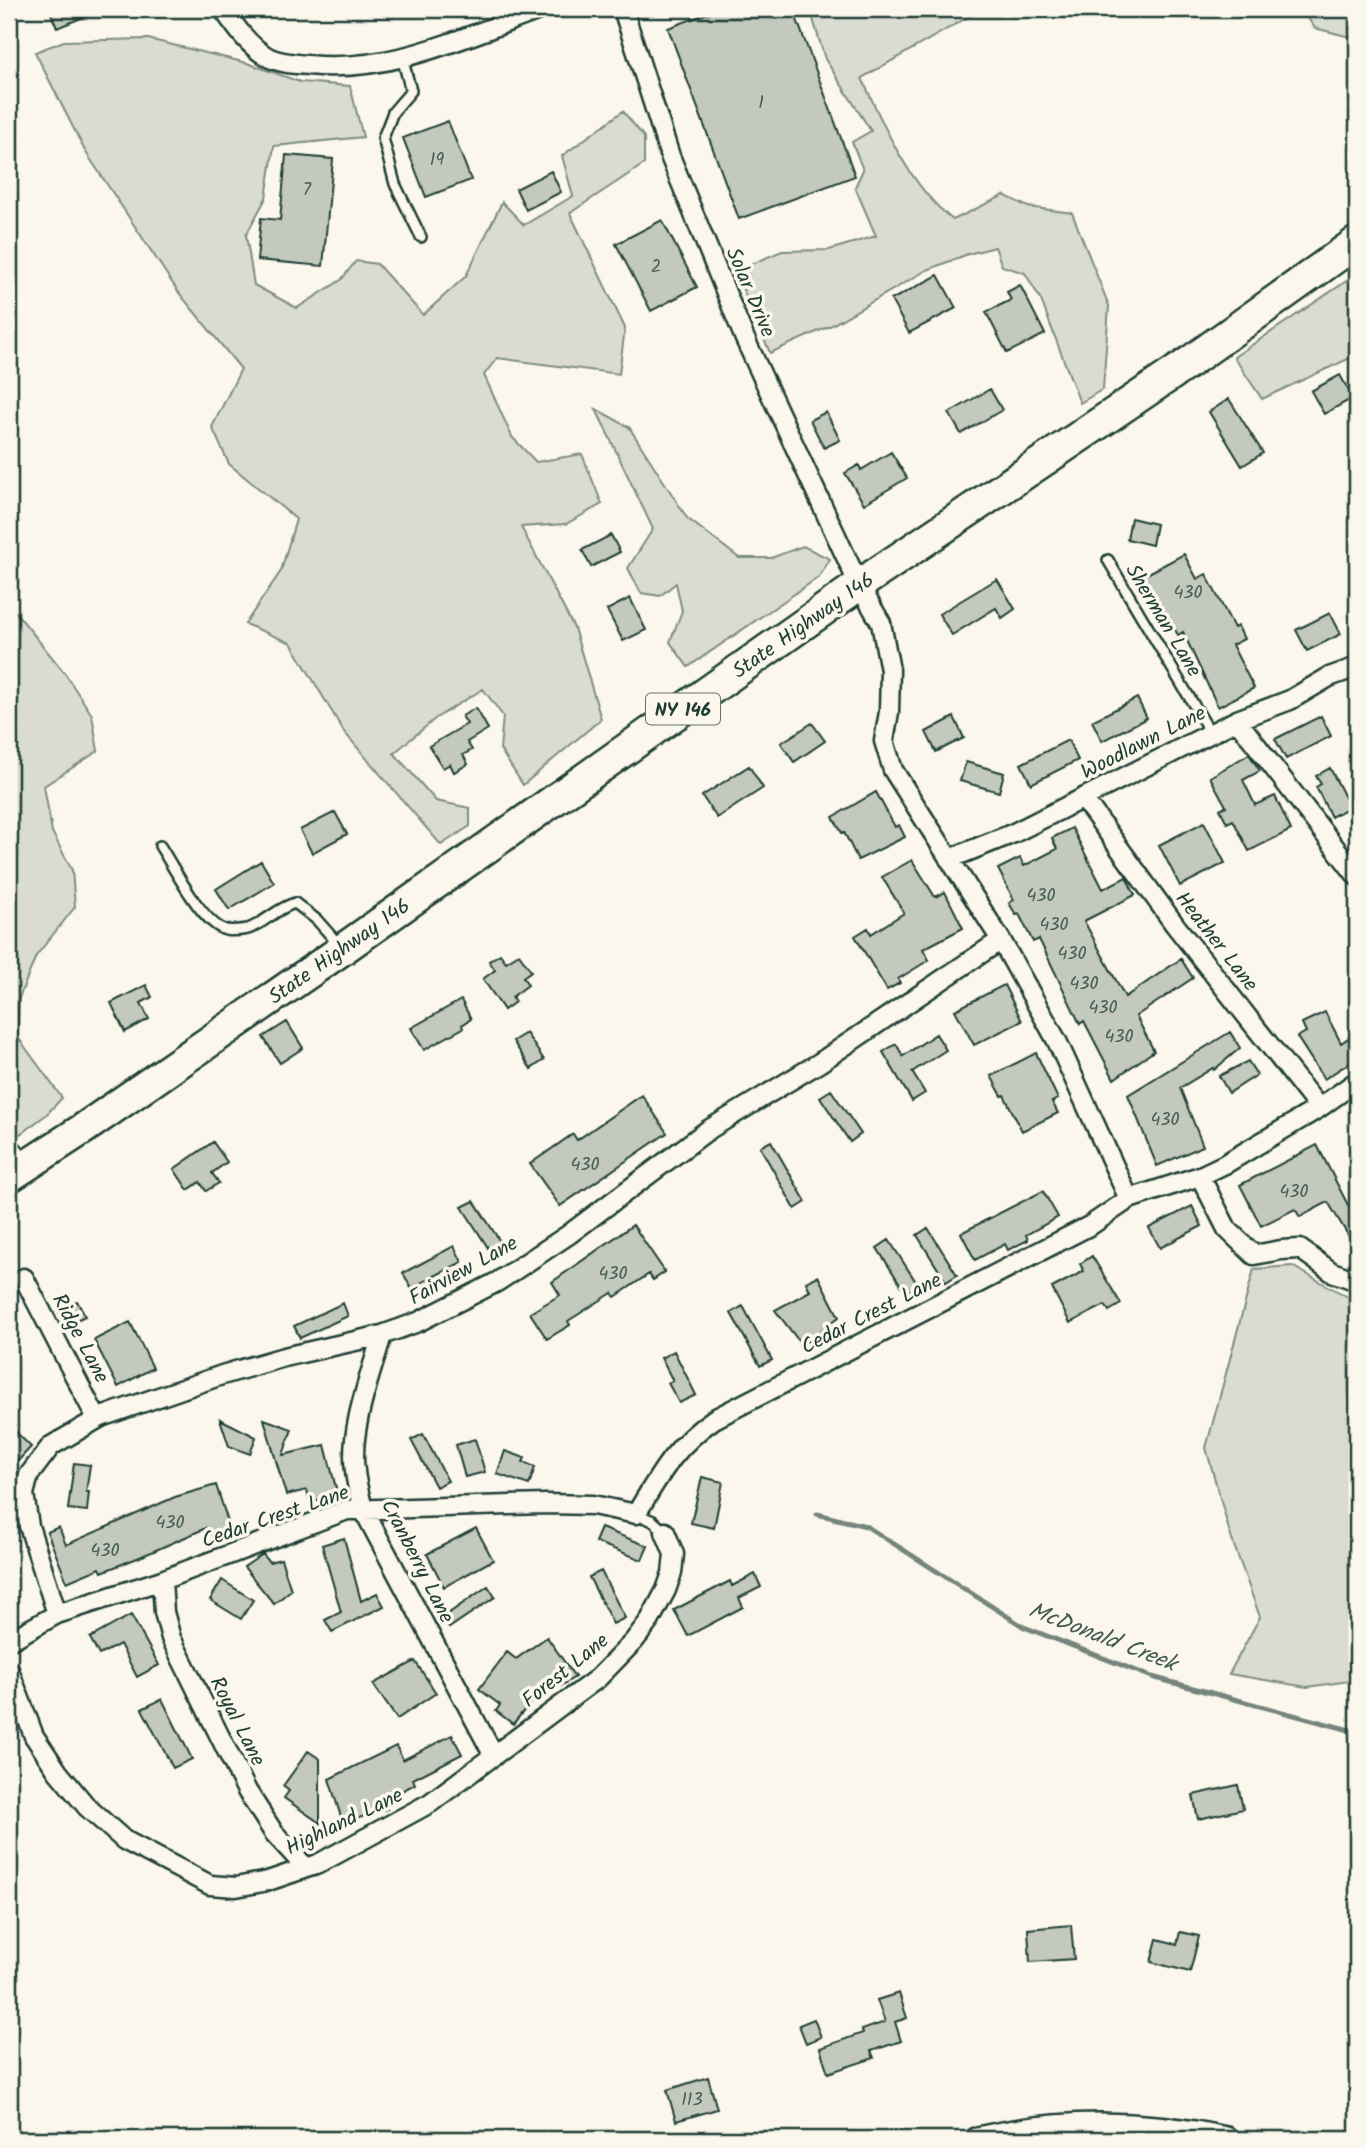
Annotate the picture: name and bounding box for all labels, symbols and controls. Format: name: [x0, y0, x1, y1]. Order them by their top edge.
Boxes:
house number: 1: [758, 89, 764, 118]
house number: 19: [430, 146, 444, 175]
house number: 7: [303, 176, 312, 205]
street label: Solar Drive: [716, 242, 784, 343]
house number: 2: [651, 253, 661, 282]
street label: Sherman Lane: [1116, 558, 1210, 684]
street label: State Highway 146: [726, 565, 882, 688]
house number: 430: [1173, 579, 1203, 608]
road number: NY 146: [646, 694, 720, 724]
street label: Woodlawn Lane: [1075, 697, 1213, 789]
house number: 430: [1026, 882, 1056, 911]
street label: Heather Lane: [1166, 885, 1266, 1000]
street label: State Highway 146: [262, 891, 418, 1014]
house number: 430: [1039, 911, 1069, 940]
house number: 430: [1057, 940, 1087, 969]
house number: 430: [1069, 970, 1099, 999]
house number: 430: [1088, 994, 1118, 1023]
house number: 430: [1104, 1023, 1134, 1052]
house number: 430: [1150, 1106, 1180, 1135]
house number: 430: [570, 1151, 600, 1180]
house number: 430: [1279, 1178, 1309, 1207]
street label: Fairview Lane: [403, 1227, 525, 1315]
house number: 430: [598, 1260, 628, 1289]
street label: Cedar Crest Lane: [796, 1264, 948, 1364]
street label: Ridge Lane: [42, 1288, 117, 1390]
street label: Cedar Crest Lane: [197, 1477, 354, 1558]
street label: Cranberry Lane: [371, 1494, 462, 1630]
house number: 430: [155, 1509, 185, 1538]
house number: 430: [90, 1537, 120, 1566]
water label: McDonald Creek: [1023, 1593, 1184, 1684]
street label: Forest Lane: [515, 1625, 617, 1717]
street label: Royal Lane: [200, 1671, 274, 1773]
street label: Highland Lane: [280, 1779, 410, 1865]
house number: 113: [681, 2086, 703, 2115]

